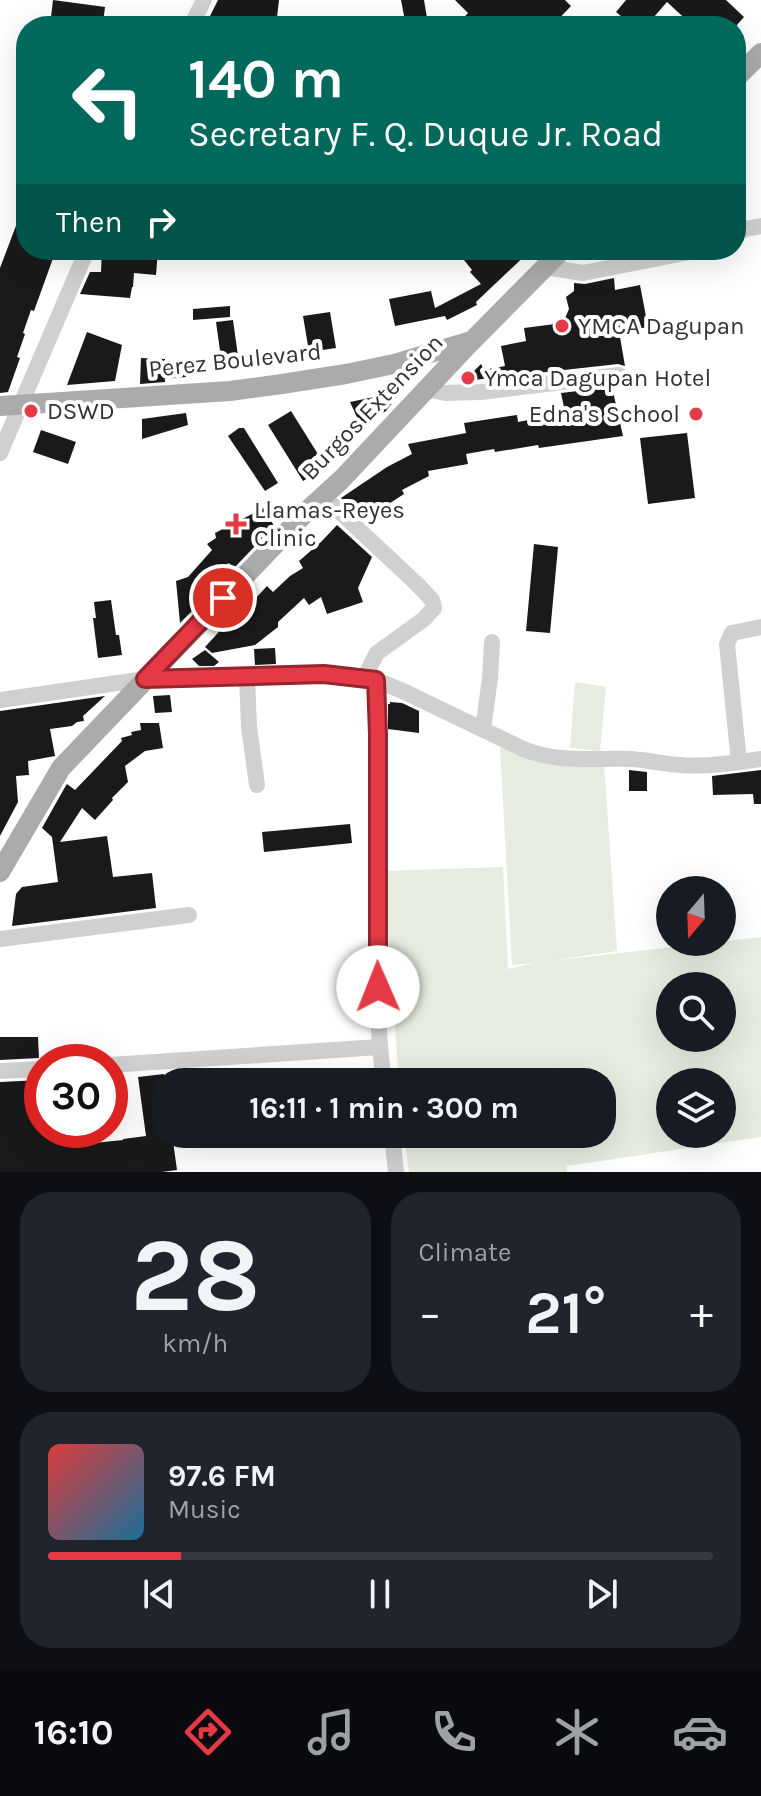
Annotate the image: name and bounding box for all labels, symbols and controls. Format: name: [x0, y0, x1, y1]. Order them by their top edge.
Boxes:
text: 140 m: [188, 46, 344, 111]
icon: left: [56, 48, 160, 152]
text: Secretary F. Q. Duque Jr. Road: [188, 113, 663, 155]
icon: right: [139, 200, 183, 244]
text: Then: [56, 204, 123, 240]
place label: YMCA Dagupan: [578, 312, 745, 340]
marker: YMCA Dagupan: [553, 317, 571, 335]
street label: Burgos Extension: [295, 328, 449, 486]
street label: Perez Boulevard: [147, 337, 323, 383]
place label: Ymca Dagupan Hotel: [484, 364, 711, 392]
marker: Ymca Dagupan Hotel: [459, 369, 477, 387]
place label: DSWD: [47, 397, 115, 425]
place label: Edna's School: [529, 400, 680, 428]
marker: DSWD: [22, 402, 40, 420]
marker: Edna's School: [687, 405, 705, 423]
place label: Llamas-Reyes Clinic: [254, 496, 405, 552]
marker: Llamas-Reyes Clinic: [225, 513, 247, 535]
pin: [189, 564, 257, 632]
icon: arrive: [201, 576, 245, 620]
north arrow: [656, 876, 736, 956]
map controls: [656, 876, 736, 1148]
position arrow: [336, 945, 420, 1029]
button: search: [656, 972, 736, 1052]
speed limit sign: 30: [24, 1044, 128, 1148]
button: layers: [656, 1068, 736, 1148]
text: 16:11 · 1 min · 300 m: [249, 1090, 519, 1126]
text: 28: [130, 1215, 260, 1336]
text: Climate: [419, 1237, 511, 1268]
text: 21°: [525, 1278, 606, 1348]
text: −: [419, 1288, 442, 1339]
text: +: [690, 1288, 713, 1339]
text: km/h: [162, 1328, 228, 1359]
text: 97.6 FM: [168, 1458, 276, 1494]
text: Music: [168, 1494, 241, 1525]
icon: previous: [137, 1572, 181, 1616]
icon: pause: [358, 1572, 402, 1616]
icon: next: [580, 1572, 624, 1616]
icon: directions: [180, 1704, 236, 1760]
icon: music: [303, 1704, 359, 1760]
icon: phone: [426, 1704, 482, 1760]
icon: climate: [549, 1704, 605, 1760]
icon: car: [672, 1704, 728, 1760]
text: 16:10: [33, 1711, 113, 1753]

